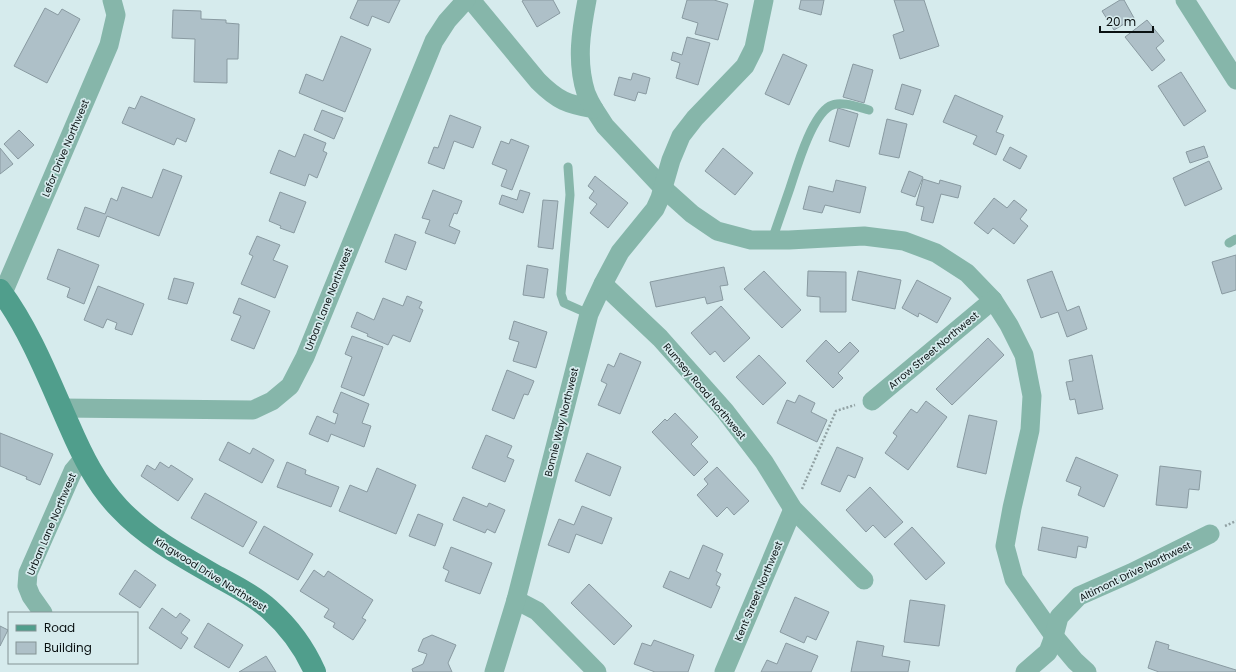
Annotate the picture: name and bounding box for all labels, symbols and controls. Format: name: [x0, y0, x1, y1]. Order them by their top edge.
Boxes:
scale bar: [1100, 8, 1153, 34]
text: 20 m: [1106, 13, 1136, 30]
street label: Lefor Drive Northwest: [38, 97, 93, 199]
street label: Urban Lane Northwest: [301, 245, 356, 353]
street label: Arrow Street Northwest: [885, 308, 982, 393]
street label: Rumsey Road Northwest: [660, 340, 750, 443]
street label: Bonnie Way Northwest: [541, 366, 582, 478]
street label: Urban Lane Northwest: [23, 470, 80, 578]
street label: Kingwood Drive Northwest: [152, 534, 270, 615]
street label: Altimont Drive Northwest: [1077, 538, 1194, 605]
street label: Kent Street Northwest: [731, 539, 786, 644]
legend: [8, 612, 138, 664]
text: Road: [44, 619, 75, 636]
text: Building: [44, 639, 92, 656]

